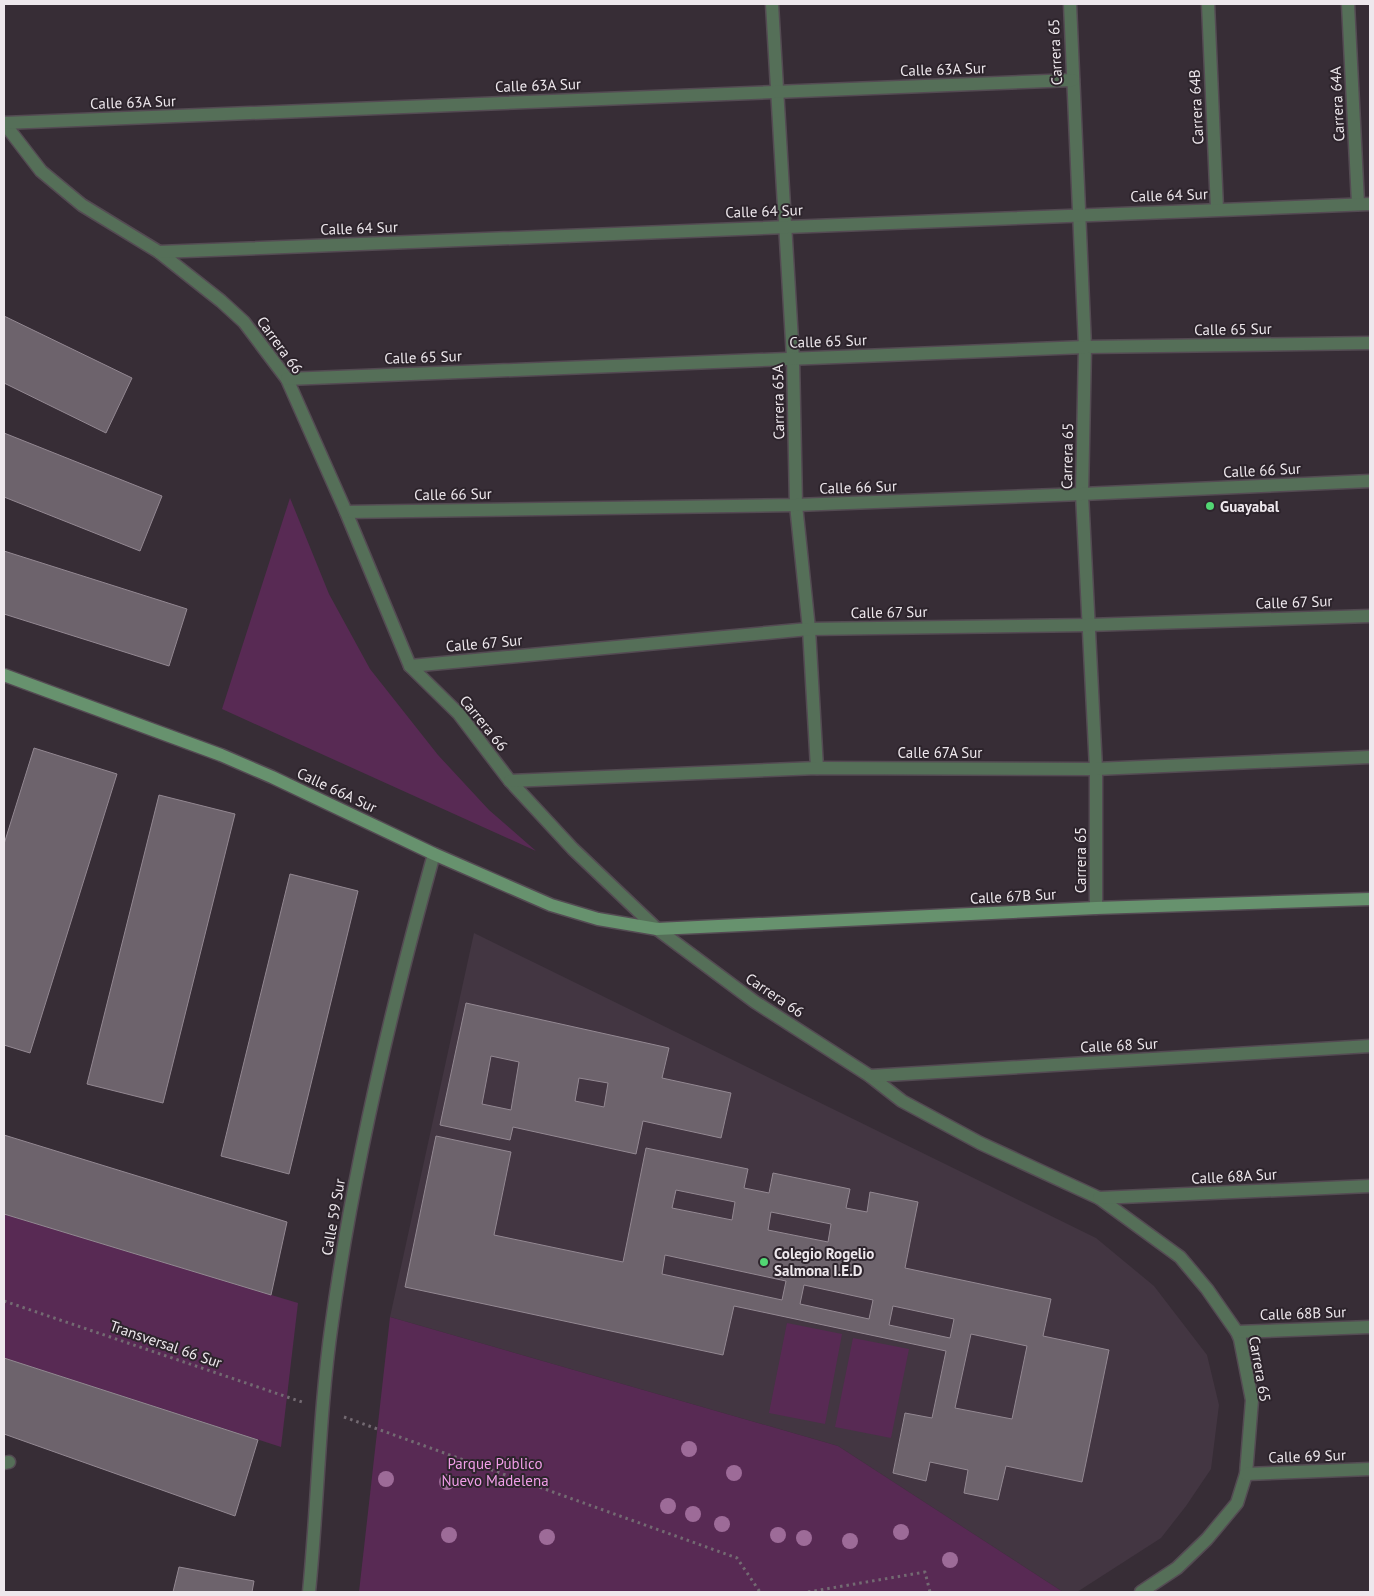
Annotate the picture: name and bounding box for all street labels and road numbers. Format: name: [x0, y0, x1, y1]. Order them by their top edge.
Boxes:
street label: Carrera 65: [1044, 18, 1066, 86]
street label: Calle 63A Sur: [900, 58, 986, 80]
street label: Carrera 64A: [1326, 66, 1348, 142]
street label: Carrera 64B: [1185, 69, 1207, 145]
street label: Calle 63A Sur: [495, 74, 581, 96]
street label: Calle 63A Sur: [90, 91, 176, 113]
street label: Calle 64 Sur: [1130, 184, 1208, 206]
street label: Calle 64 Sur: [725, 200, 803, 222]
street label: Calle 64 Sur: [320, 217, 398, 239]
street label: Carrera 66: [253, 313, 307, 377]
street label: Calle 65 Sur: [1194, 319, 1272, 339]
street label: Calle 65 Sur: [789, 330, 867, 352]
street label: Calle 65 Sur: [384, 346, 462, 368]
street label: Carrera 65A: [768, 364, 788, 440]
street label: Carrera 65: [1057, 423, 1077, 489]
street label: Calle 66 Sur: [1223, 458, 1301, 482]
street label: Calle 66 Sur: [819, 476, 897, 498]
street label: Calle 66 Sur: [414, 484, 492, 504]
street label: Calle 67 Sur: [1255, 591, 1333, 613]
street label: Calle 67 Sur: [850, 602, 928, 622]
street label: Calle 67 Sur: [445, 630, 523, 656]
street label: Carrera 66: [456, 691, 512, 755]
street label: Calle 67A Sur: [898, 743, 982, 762]
street label: Calle 66A Sur: [294, 763, 380, 817]
street label: Carrera 65: [1071, 827, 1090, 893]
street label: Calle 67B Sur: [969, 884, 1057, 908]
street label: Carrera 66: [742, 969, 808, 1021]
street label: Calle 68 Sur: [1080, 1033, 1158, 1057]
street label: Calle 68A Sur: [1191, 1164, 1277, 1188]
street label: Calle 59 Sur: [317, 1177, 349, 1257]
street label: Calle 68B Sur: [1259, 1302, 1347, 1324]
street label: Transversal 66 Sur: [107, 1316, 225, 1372]
street label: Carrera 65: [1245, 1335, 1275, 1403]
street label: Calle 69 Sur: [1268, 1445, 1346, 1467]

